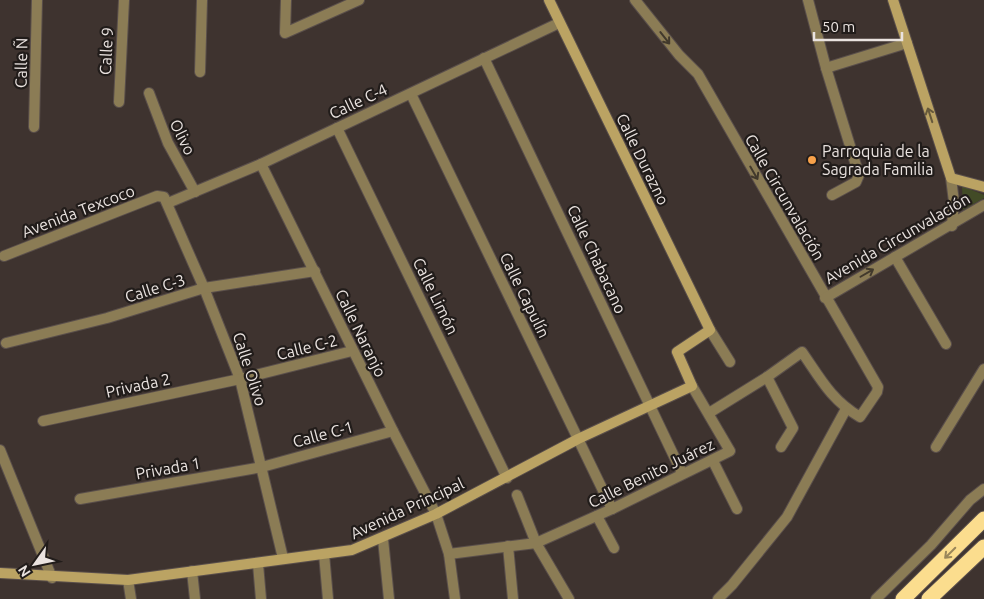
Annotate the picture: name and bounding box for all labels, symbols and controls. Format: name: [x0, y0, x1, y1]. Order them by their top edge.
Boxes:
scale bar: [814, 10, 902, 42]
text: 50 m: [822, 18, 855, 35]
street label: Calle 9: [96, 27, 116, 75]
one-way arrow: [660, 31, 671, 44]
street label: Calle Ñ: [11, 38, 30, 88]
street label: Calle C-4: [326, 80, 390, 122]
one-way arrow: [925, 108, 935, 124]
street label: Calle Durazno: [613, 110, 673, 208]
street label: Olivo: [167, 116, 199, 158]
street label: Calle Circunvalación: [742, 131, 828, 263]
place label: Parroquia de la Sagrada Familia: [822, 142, 933, 178]
marker: Parroquia de la Sagrada Familia: [806, 154, 818, 166]
one-way arrow: [749, 166, 759, 181]
street label: Avenida Texcoco: [19, 181, 137, 241]
street label: Avenida Circunvalación: [821, 189, 973, 287]
street label: Calle Chabacano: [564, 202, 630, 316]
street label: Calle Capulín: [497, 249, 553, 341]
street label: Calle Limón: [410, 255, 462, 337]
one-way arrow: [859, 268, 873, 278]
street label: Calle C-3: [123, 270, 187, 306]
street label: Calle Naranjo: [332, 286, 390, 380]
street label: Calle Olivo: [230, 330, 270, 408]
street label: Calle C-2: [275, 331, 339, 363]
street label: Privada 2: [104, 369, 172, 401]
street label: Calle C-1: [291, 417, 355, 451]
street label: Calle Benito Juárez: [585, 435, 717, 511]
street label: Privada 1: [134, 453, 202, 483]
street label: Avenida Principal: [348, 474, 466, 542]
north arrow: [10, 539, 60, 589]
one-way arrow: [943, 547, 956, 559]
text: N: [15, 562, 34, 580]

